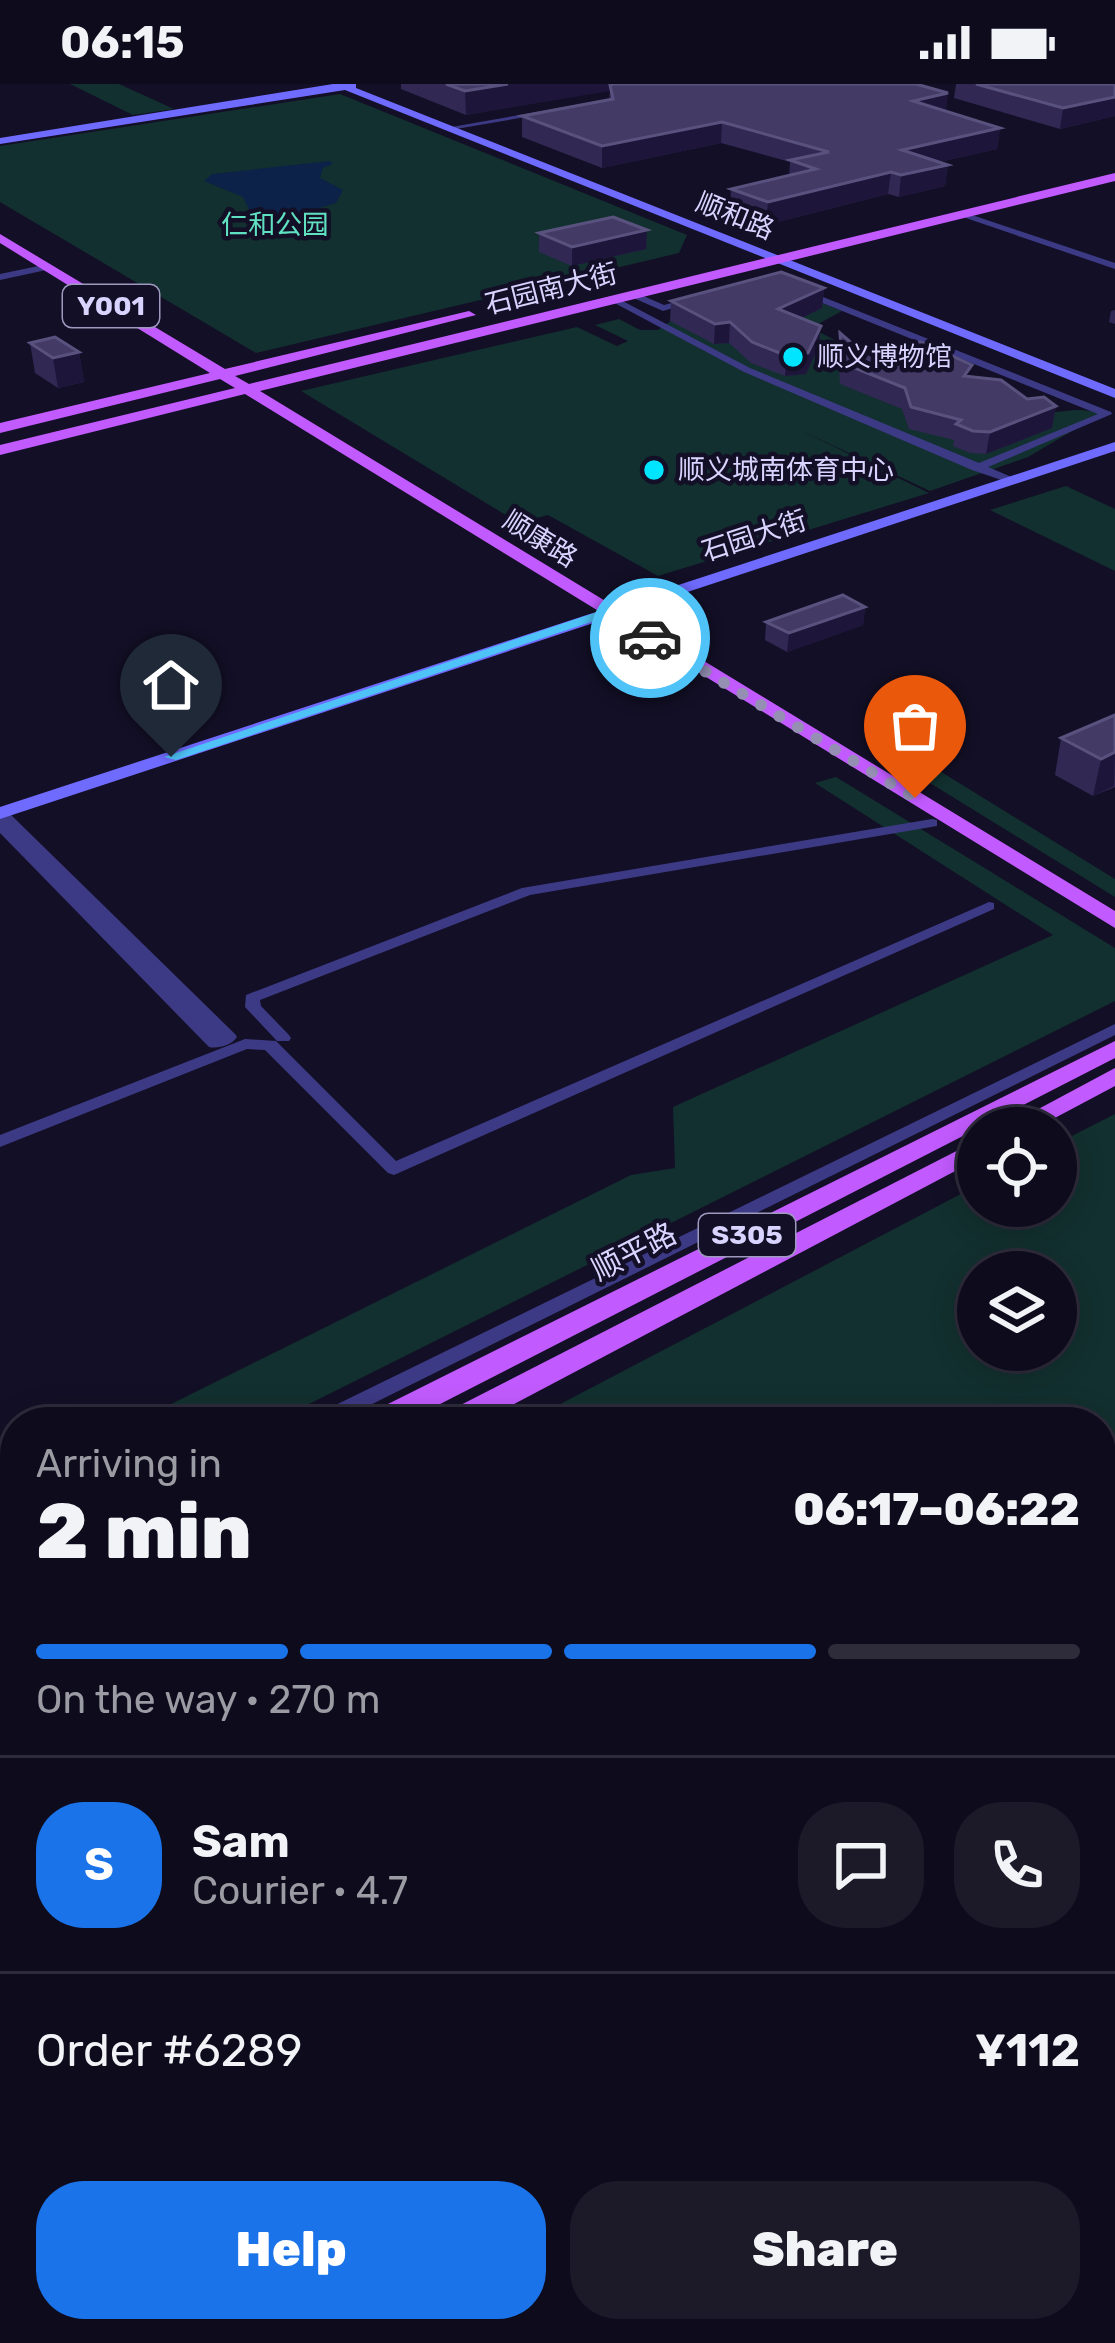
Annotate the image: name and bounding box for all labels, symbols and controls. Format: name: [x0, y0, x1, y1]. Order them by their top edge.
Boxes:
text: 06:15: [60, 16, 184, 69]
street label: 顺和路: [691, 186, 779, 246]
park label: 仁和公园: [221, 209, 329, 241]
street label: 石园南大街: [482, 257, 620, 321]
road number: Y001: [63, 285, 159, 327]
place label: 顺义博物馆: [817, 341, 952, 373]
marker: 顺义博物馆: [780, 344, 806, 370]
place label: 顺义城南体育中心: [678, 454, 894, 486]
marker: 顺义城南体育中心: [641, 457, 667, 483]
street label: 顺康路: [497, 504, 583, 574]
street label: 石园大街: [698, 504, 810, 568]
courier: [590, 578, 710, 698]
icon: car: [617, 605, 683, 671]
pin: [120, 634, 222, 757]
icon: home: [138, 652, 204, 718]
pin: [864, 675, 966, 798]
icon: bag: [882, 693, 948, 759]
map controls: [957, 1107, 1077, 1371]
button: locate: [957, 1107, 1077, 1227]
road number: S305: [699, 1214, 795, 1256]
street label: 顺平路: [586, 1216, 682, 1288]
button: layers: [957, 1251, 1077, 1371]
text: Arriving in: [36, 1441, 222, 1487]
text: 06:17–06:22: [793, 1483, 1080, 1536]
text: 2 min: [36, 1485, 252, 1578]
text: On the way · 270 m: [36, 1677, 380, 1723]
button: chat: [798, 1802, 924, 1928]
button: phone: [954, 1802, 1080, 1928]
text: Sam: [192, 1815, 290, 1868]
text: S: [84, 1838, 114, 1891]
text: Courier · 4.7: [192, 1868, 408, 1914]
text: Order #6289: [36, 2024, 302, 2077]
text: ¥112: [975, 2024, 1080, 2077]
button: Help: [36, 2181, 546, 2319]
button: Share: [570, 2181, 1080, 2319]

